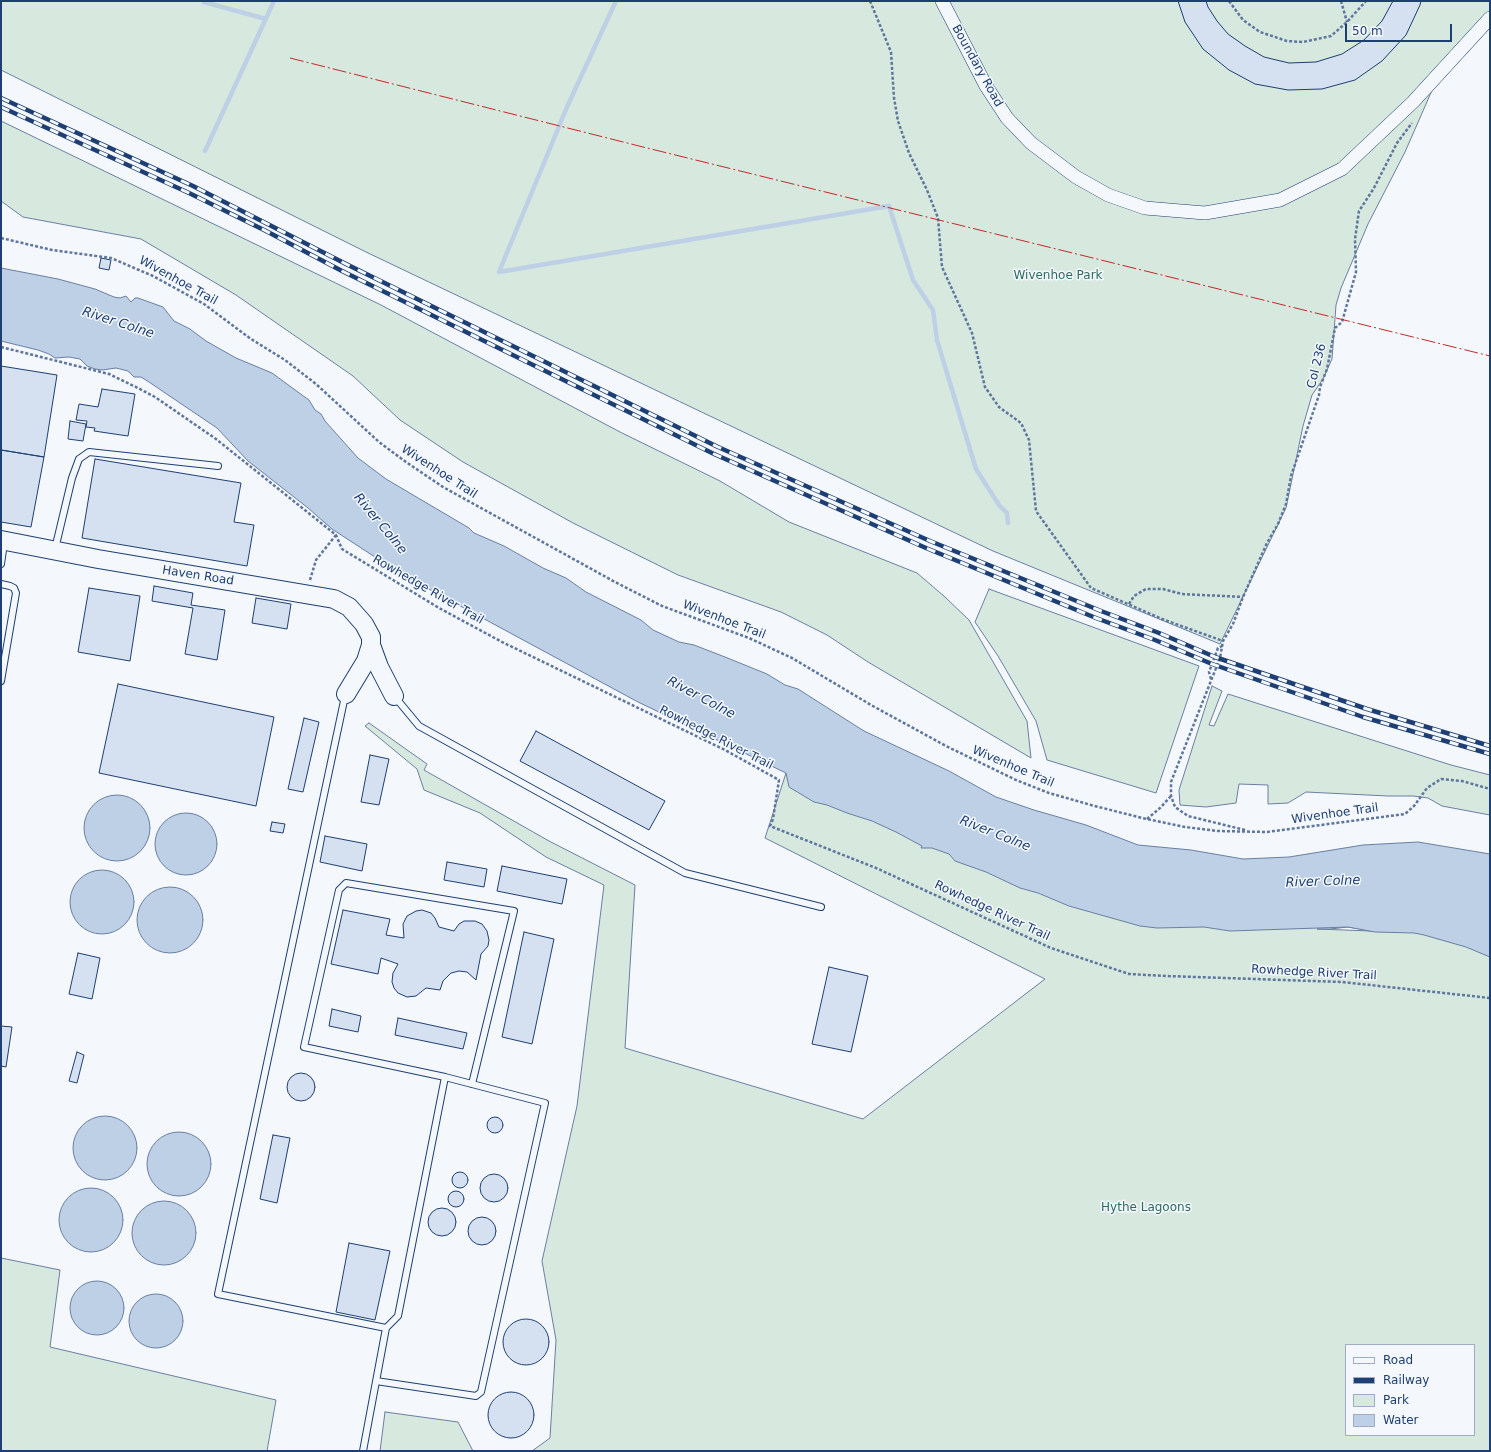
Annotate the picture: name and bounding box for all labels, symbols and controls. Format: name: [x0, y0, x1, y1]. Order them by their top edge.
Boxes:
scale bar: [1347, 16, 1454, 42]
street label: Boundary Road: [948, 22, 1006, 110]
text: 50 m: [1352, 24, 1383, 38]
street label: Wivenhoe Trail: [136, 253, 220, 309]
park label: Wivenhoe Park: [1013, 269, 1103, 283]
water label: River Colne: [80, 304, 156, 342]
street label: Col 236: [1304, 342, 1330, 390]
street label: Wivenhoe Trail: [398, 442, 480, 502]
water label: River Colne: [350, 490, 410, 558]
street label: Rowhedge River Trail: [370, 552, 486, 628]
street label: Haven Road: [161, 563, 235, 589]
street label: Wivenhoe Trail: [680, 598, 768, 642]
water label: River Colne: [664, 674, 738, 722]
street label: Rowhedge River Trail: [657, 703, 775, 773]
street label: Wivenhoe Trail: [970, 743, 1056, 791]
street label: Wivenhoe Trail: [1291, 801, 1379, 827]
water label: River Colne: [957, 813, 1033, 855]
water label: River Colne: [1285, 873, 1361, 891]
street label: Rowhedge River Trail: [932, 878, 1052, 944]
street label: Rowhedge River Trail: [1251, 963, 1377, 983]
park label: Hythe Lagoons: [1101, 1201, 1191, 1215]
legend: [1345, 1344, 1475, 1436]
text: Road: [1383, 1353, 1413, 1367]
text: Railway: [1383, 1373, 1429, 1387]
text: Park: [1383, 1393, 1409, 1407]
text: Water: [1383, 1413, 1418, 1427]

